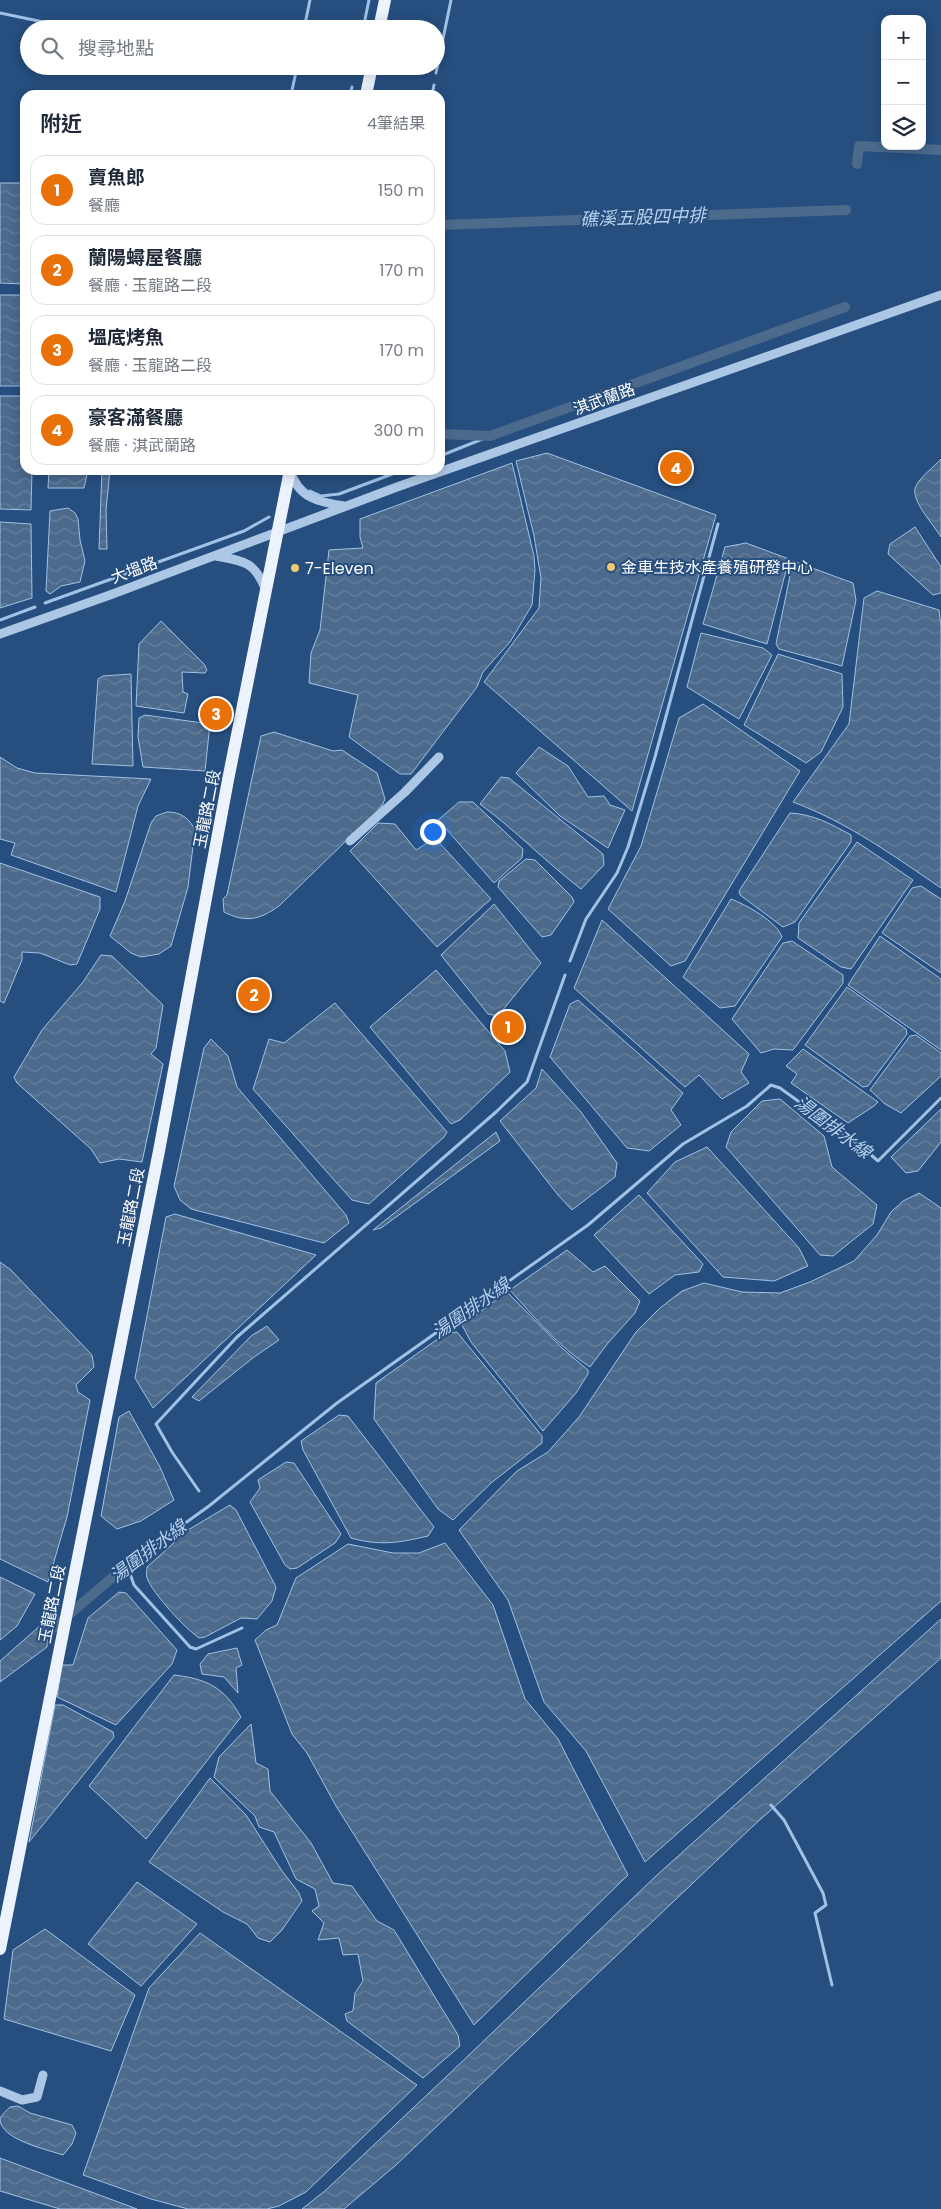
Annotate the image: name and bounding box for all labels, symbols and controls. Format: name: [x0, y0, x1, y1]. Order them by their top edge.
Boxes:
map controls: [881, 15, 926, 150]
button: +: [881, 15, 926, 60]
search box: [20, 20, 445, 75]
icon: search: [38, 34, 66, 62]
text: 搜尋地點: [78, 35, 154, 62]
button: −: [881, 60, 926, 105]
button: layers: [881, 105, 926, 150]
text: 附近: [40, 109, 82, 138]
text: 4筆結果: [367, 112, 425, 135]
text: 賣魚郎: [88, 164, 145, 191]
text: 1: [54, 179, 60, 202]
text: 150 m: [378, 179, 424, 202]
text: 餐廳: [88, 194, 120, 217]
water label: 礁溪五股四中排: [580, 202, 708, 232]
text: 蘭陽蟳屋餐廳: [88, 244, 202, 271]
text: 2: [52, 259, 62, 282]
text: 170 m: [379, 259, 424, 282]
text: 餐廳 · 玉龍路二段: [88, 274, 212, 297]
text: 塭底烤魚: [88, 324, 164, 351]
text: 3: [52, 339, 62, 362]
text: 170 m: [379, 339, 424, 362]
text: 餐廳 · 玉龍路二段: [88, 354, 212, 377]
street label: 淇武蘭路: [570, 377, 638, 421]
text: 豪客滿餐廳: [88, 404, 183, 431]
text: 4: [52, 419, 62, 442]
text: 300 m: [374, 419, 424, 442]
text: 餐廳 · 淇武蘭路: [88, 434, 196, 457]
pin: 4: [660, 449, 692, 487]
street label: 大塭路: [108, 551, 160, 589]
place label: 金車生技水產養殖研發中心: [621, 556, 813, 579]
place label: 7-Eleven: [305, 557, 374, 580]
marker: 金車生技水產養殖研發中心: [605, 561, 617, 573]
marker: 7-Eleven: [289, 562, 301, 574]
pin: 3: [200, 695, 232, 733]
street label: 玉龍路二段: [188, 768, 226, 850]
your location: [420, 819, 446, 845]
pin: 2: [238, 976, 270, 1014]
pin: 1: [492, 1008, 524, 1046]
water label: 湯圍排水線: [790, 1090, 878, 1165]
street label: 玉龍路二段: [112, 1166, 150, 1248]
water label: 湯圍排水線: [427, 1271, 517, 1344]
water label: 湯圍排水線: [105, 1513, 193, 1588]
street label: 玉龍路二段: [33, 1563, 71, 1645]

